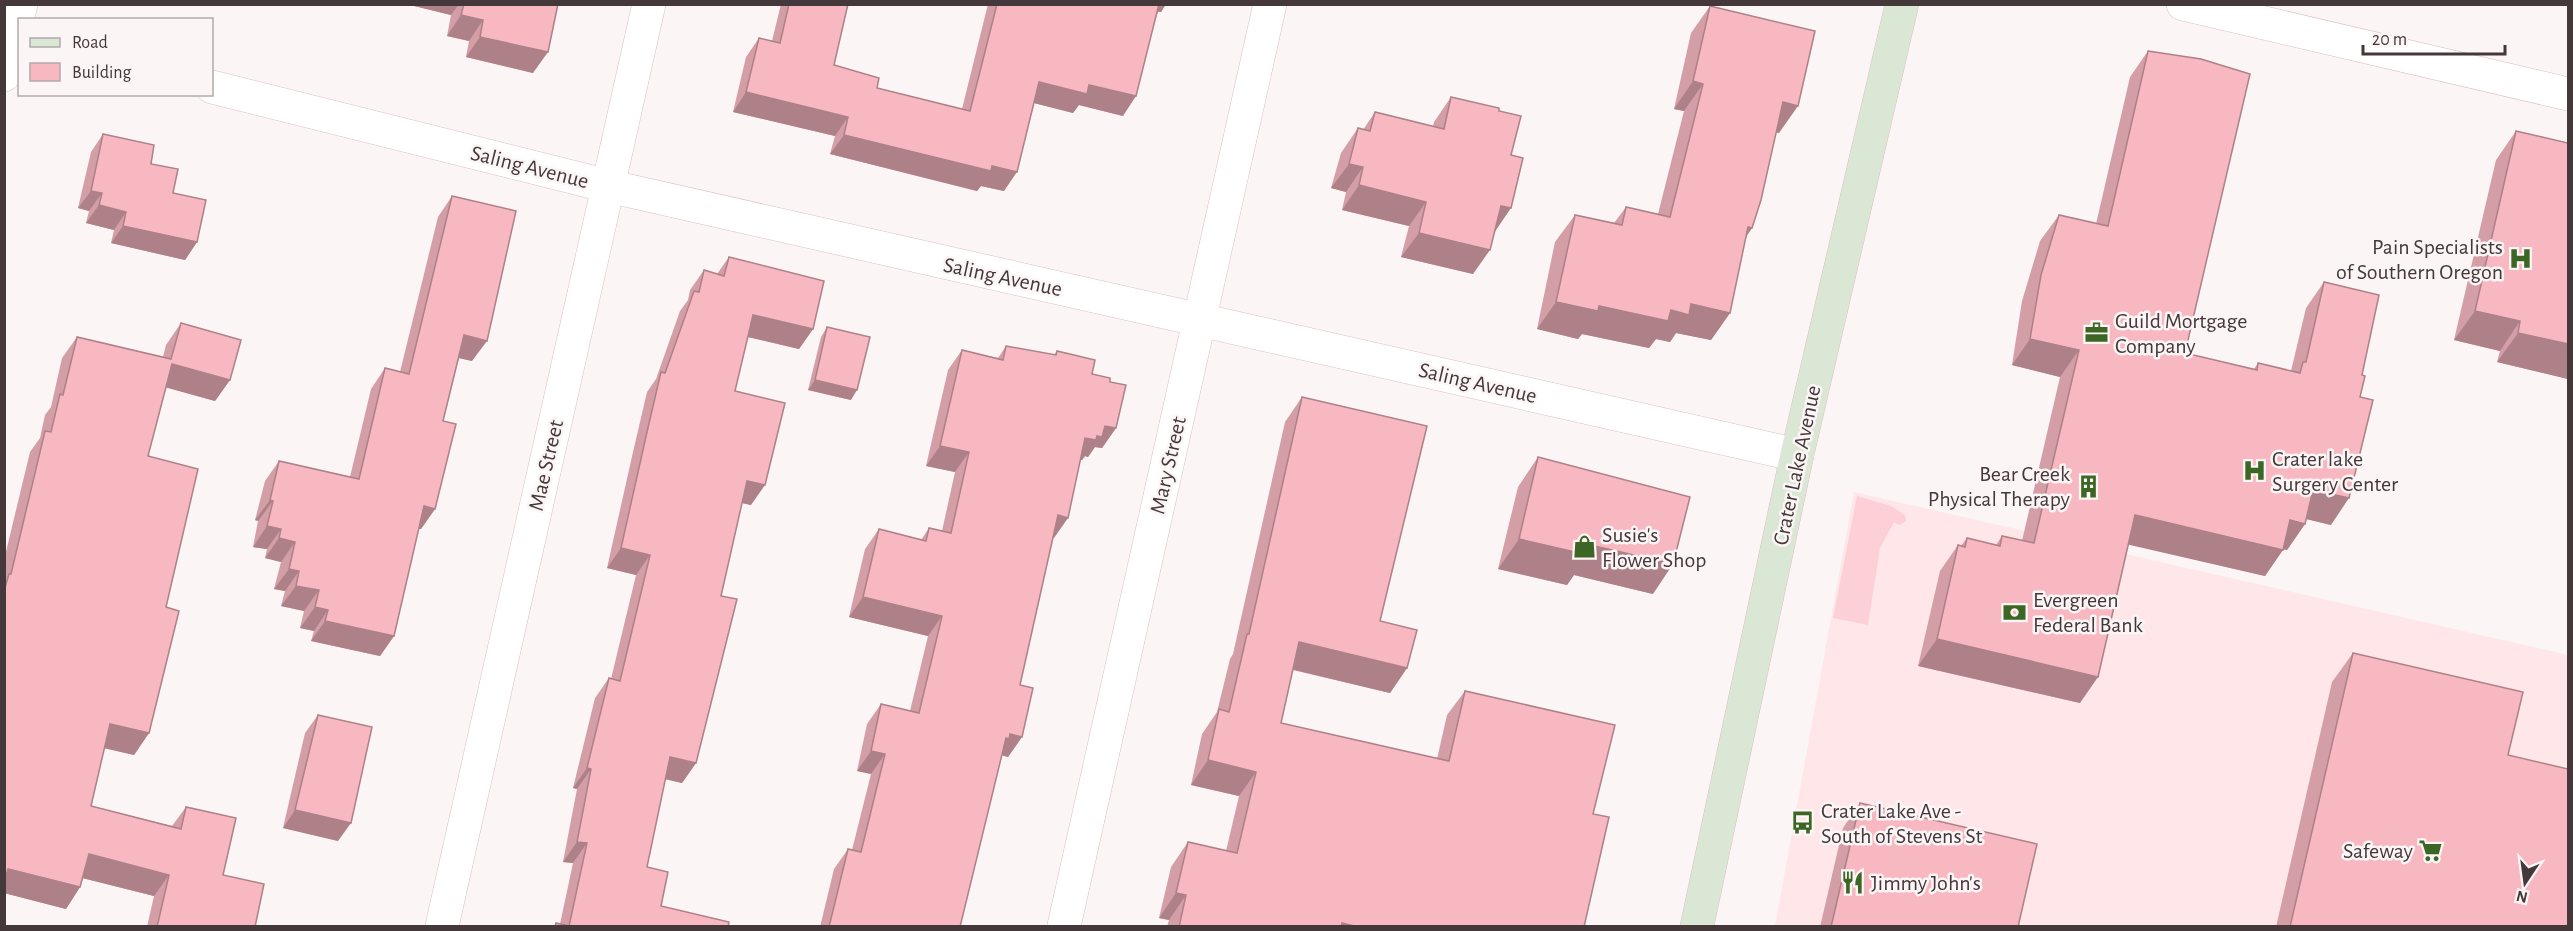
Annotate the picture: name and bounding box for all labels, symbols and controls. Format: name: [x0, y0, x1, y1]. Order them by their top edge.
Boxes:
legend: [18, 18, 213, 96]
scale bar: [2363, 18, 2506, 56]
text: 20 m: [2372, 31, 2407, 49]
text: Road: [72, 34, 108, 52]
text: Building: [72, 64, 132, 82]
street label: Saling Avenue: [469, 142, 591, 192]
place label: Pain Specialists of Southern Oregon: [2336, 236, 2503, 283]
hospital icon: Pain Specialists of Southern Oregon: [2508, 246, 2534, 272]
street label: Saling Avenue: [941, 254, 1064, 300]
place label: Guild Mortgage Company: [2115, 310, 2247, 357]
office icon: Guild Mortgage Company: [2084, 320, 2110, 346]
street label: Saling Avenue: [1416, 359, 1539, 407]
street label: Crater Lake Avenue: [1769, 383, 1825, 547]
street label: Mary Street: [1146, 414, 1190, 516]
street label: Mae Street: [525, 418, 567, 513]
place label: Crater lake Surgery Center: [2272, 448, 2398, 495]
hospital icon: Crater lake Surgery Center: [2241, 458, 2267, 484]
place label: Bear Creek Physical Therapy: [1928, 463, 2071, 510]
building icon: Bear Creek Physical Therapy: [2075, 473, 2101, 499]
place label: Susie's Flower Shop: [1602, 524, 1706, 571]
shop icon: Susie's Flower Shop: [1571, 534, 1597, 560]
place label: Evergreen Federal Bank: [2033, 589, 2143, 636]
bank icon: Evergreen Federal Bank: [2002, 599, 2028, 625]
place label: Crater Lake Ave - South of Stevens St: [1821, 800, 1983, 847]
bus stop icon: Crater Lake Ave - South of Stevens St: [1790, 810, 1816, 836]
supermarket icon: Safeway: [2418, 837, 2444, 863]
place label: Safeway: [2343, 840, 2414, 862]
north arrow: [2495, 853, 2555, 913]
restaurant icon: Jimmy John's: [1840, 869, 1866, 895]
place label: Jimmy John's: [1871, 872, 1981, 894]
text: N: [2515, 888, 2529, 906]

